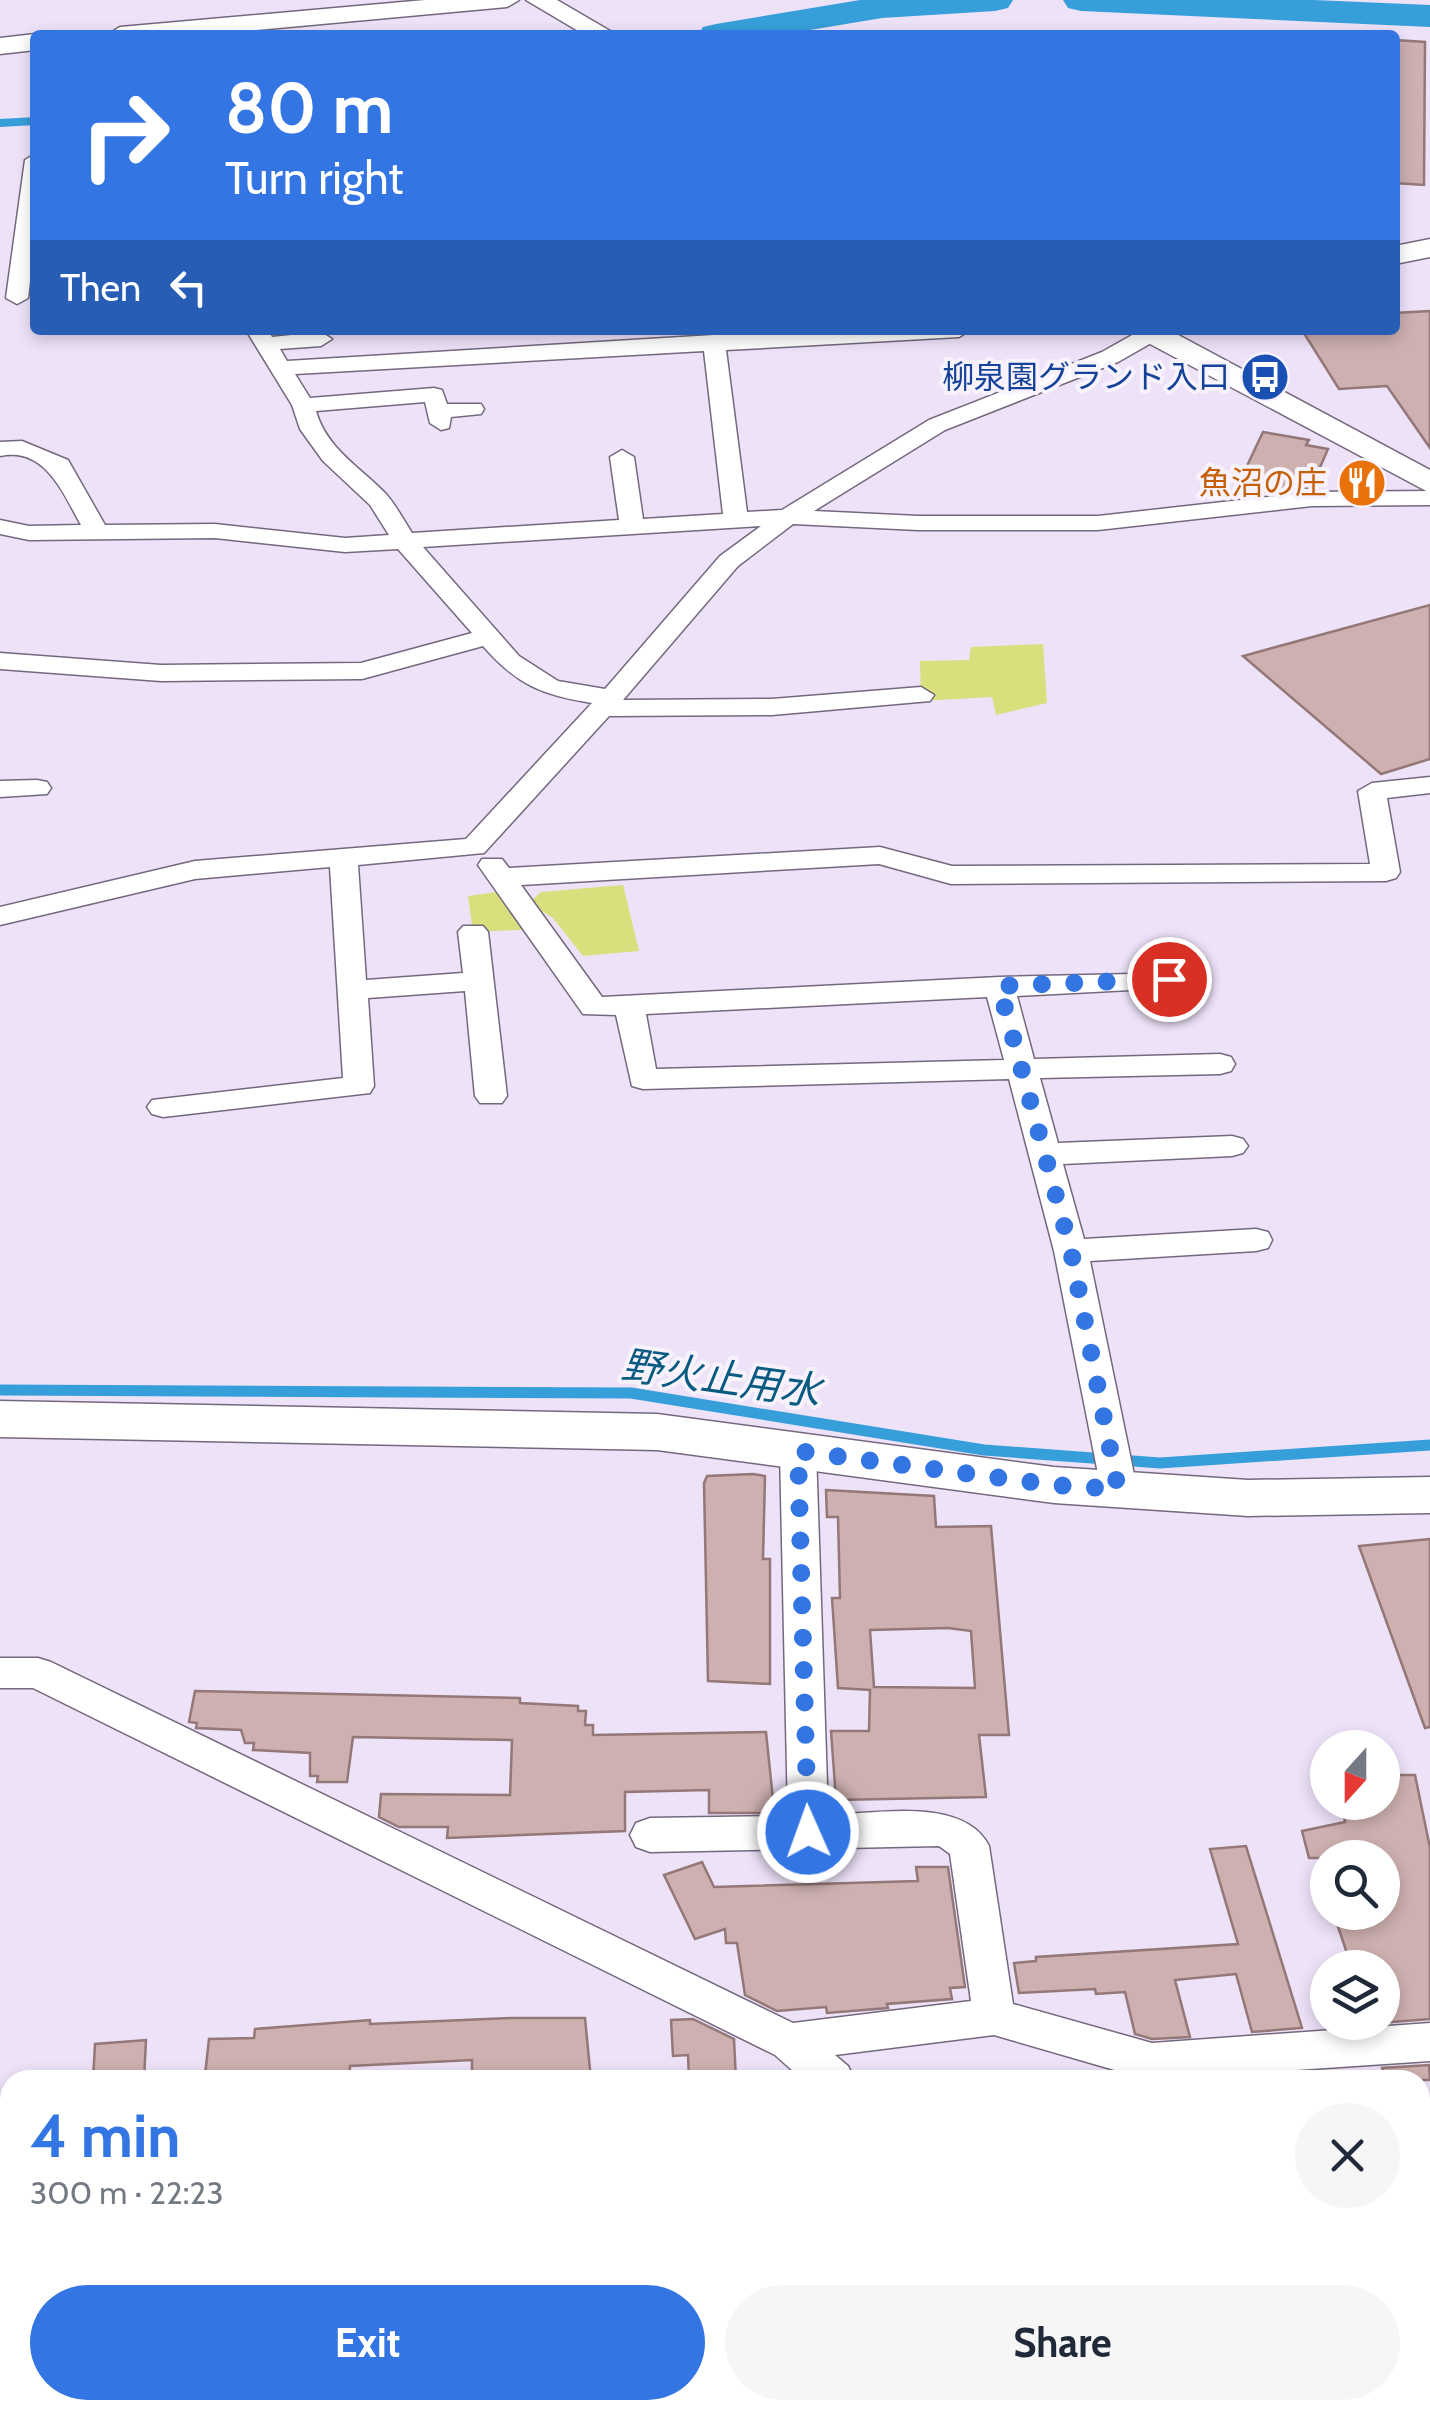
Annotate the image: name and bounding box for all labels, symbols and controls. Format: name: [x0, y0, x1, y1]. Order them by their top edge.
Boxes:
text: 80 m: [225, 65, 393, 151]
icon: right: [60, 70, 190, 200]
text: Turn right: [225, 151, 404, 205]
icon: left: [161, 260, 216, 315]
text: Then: [60, 264, 141, 311]
bus stop icon: 柳泉園グランド入口: [1239, 351, 1291, 403]
place label: 柳泉園グランド入口: [942, 357, 1230, 396]
restaurant icon: 魚沼の庄: [1336, 457, 1388, 509]
place label: 魚沼の庄: [1199, 463, 1327, 502]
pin: [1127, 937, 1212, 1022]
icon: arrive: [1142, 952, 1197, 1007]
water label: 野火止用水: [619, 1339, 827, 1416]
north arrow: [1310, 1730, 1400, 1820]
map controls: [1310, 1730, 1400, 2040]
position arrow: [756, 1780, 860, 1884]
button: search: [1310, 1840, 1400, 1930]
button: layers: [1310, 1950, 1400, 2040]
text: 4 min: [30, 2099, 180, 2172]
button: close: [1295, 2103, 1400, 2208]
text: 300 m · 22:23: [30, 2173, 224, 2212]
button: Exit: [30, 2285, 705, 2400]
button: Share: [725, 2285, 1400, 2400]

